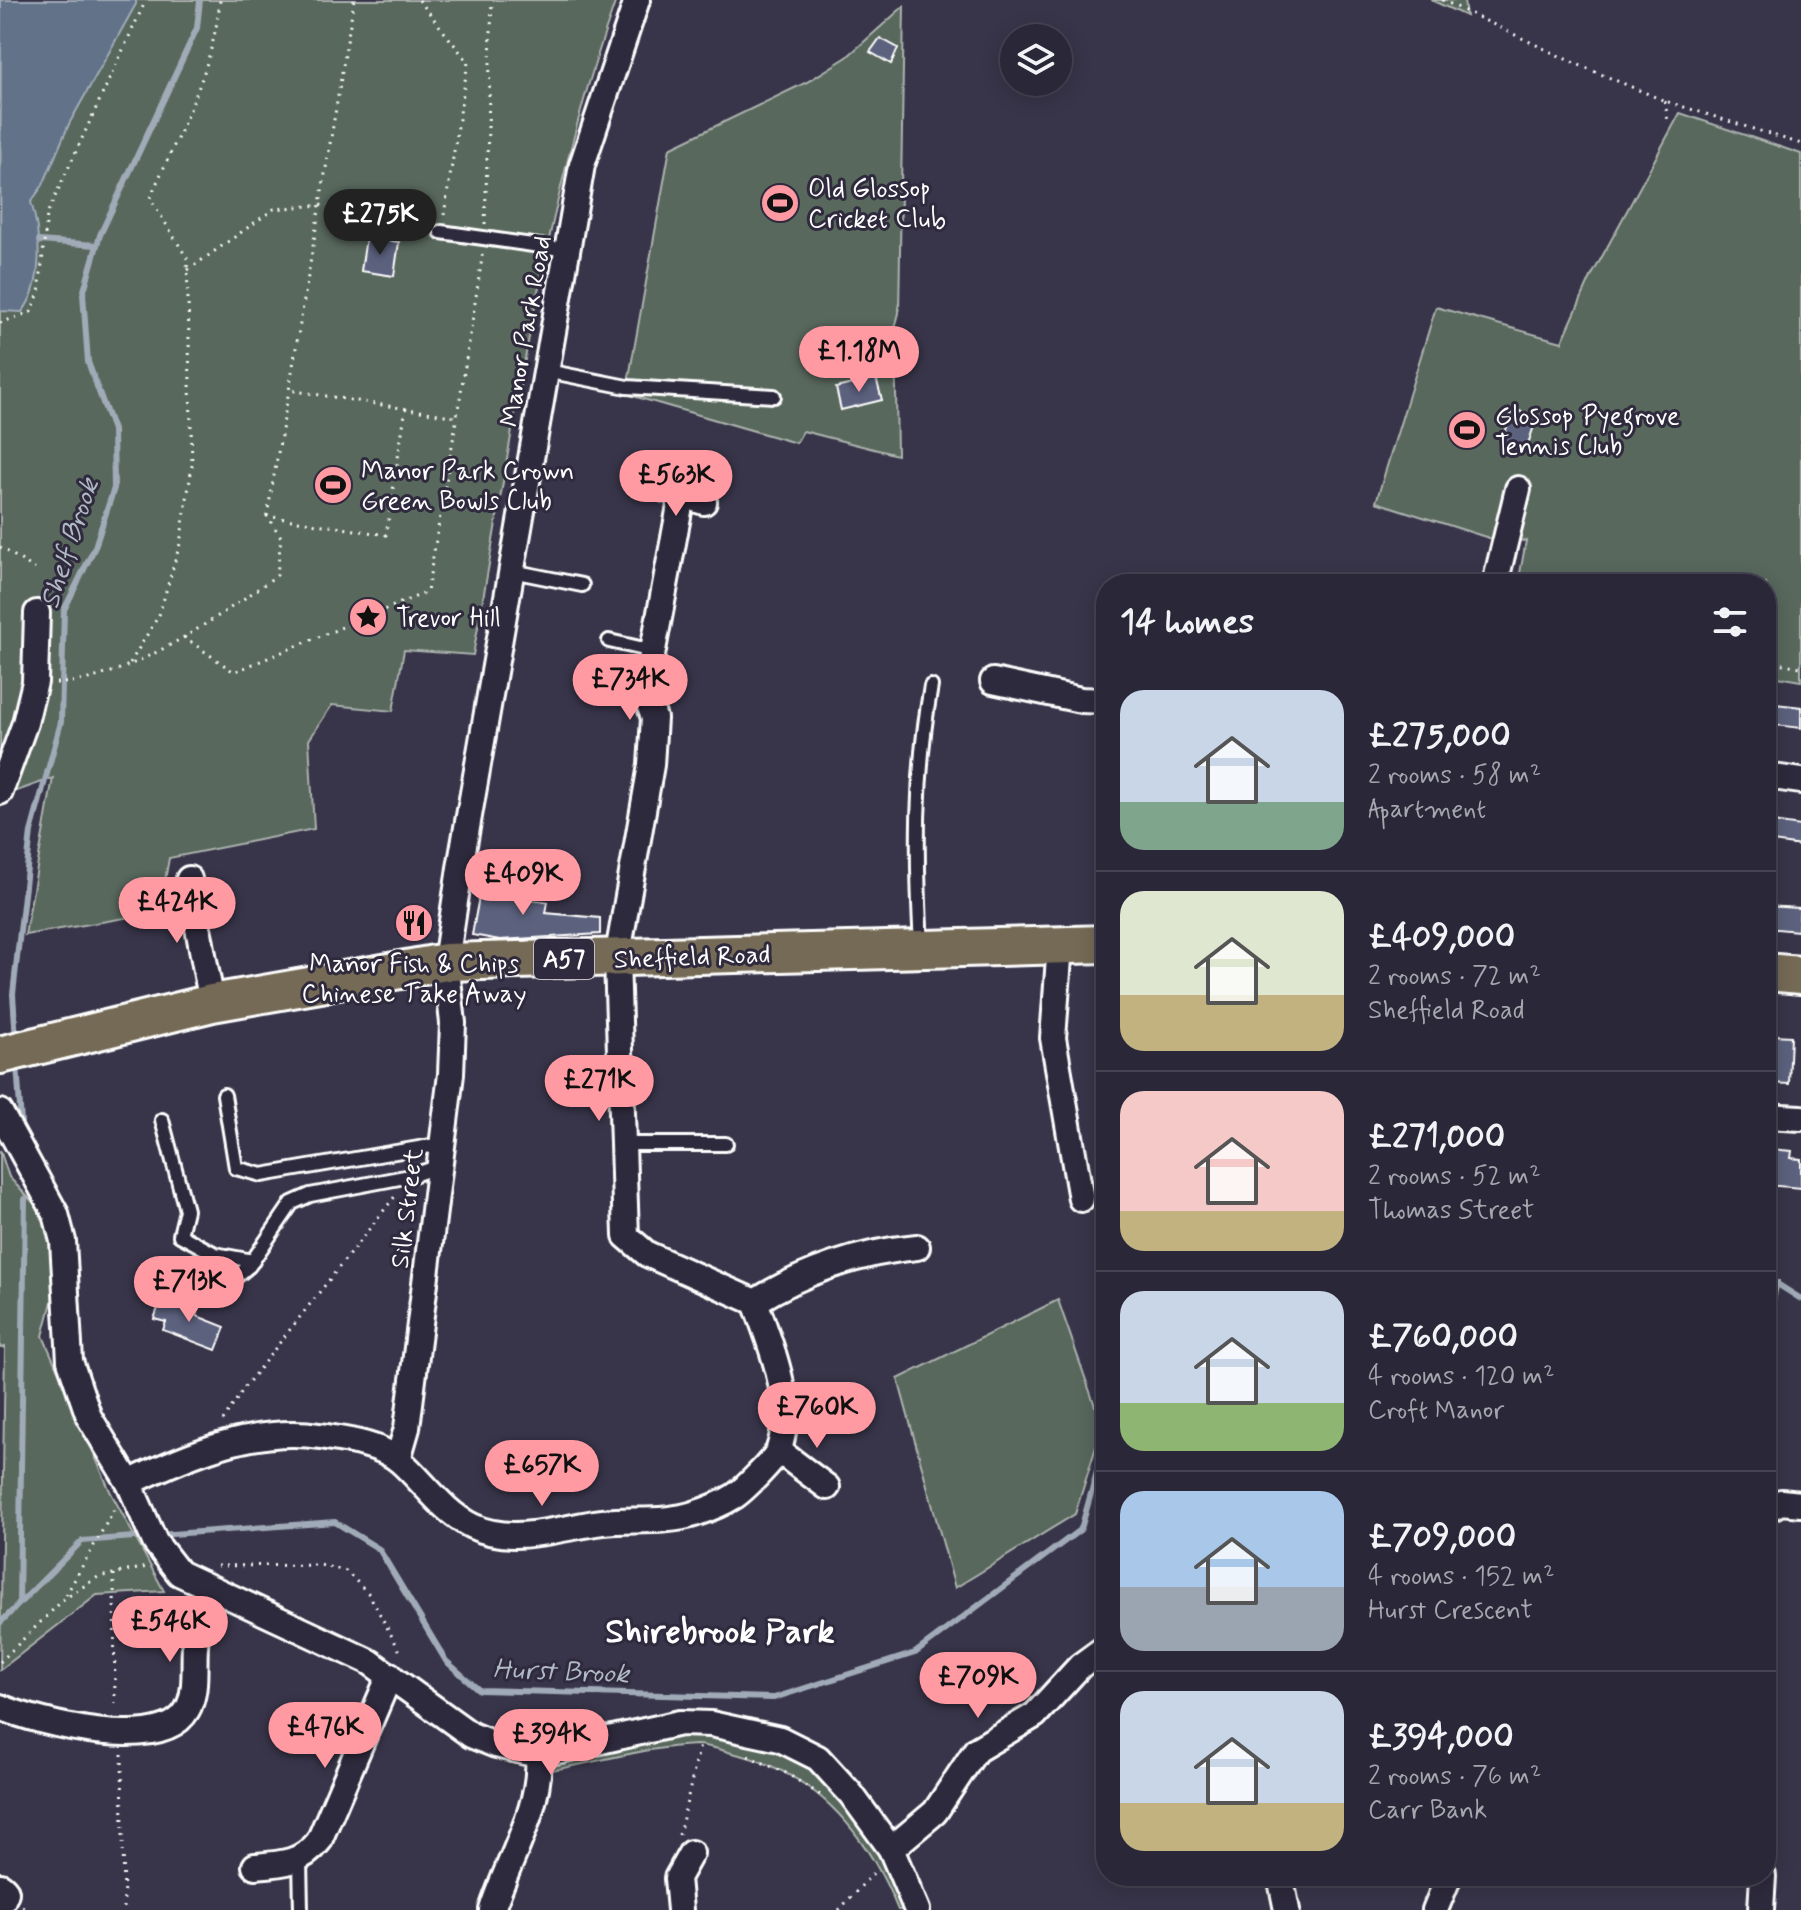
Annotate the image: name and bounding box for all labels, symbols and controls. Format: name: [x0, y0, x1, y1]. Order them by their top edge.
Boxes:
map controls: [1000, 24, 1072, 96]
button: layers: [1000, 24, 1072, 96]
place label: Old Glossop Cricket Club: [808, 173, 946, 237]
sports icon: Old Glossop Cricket Club: [759, 182, 801, 224]
pin: £275K: [324, 189, 436, 257]
text: £275K: [342, 198, 418, 232]
street label: Manor Park Road: [493, 233, 561, 430]
pin: £1.18M: [794, 326, 924, 394]
text: £1.18M: [817, 335, 901, 369]
place label: Glossop Pyegrove Tennis Club: [1495, 400, 1680, 464]
sports icon: Glossop Pyegrove Tennis Club: [1446, 409, 1488, 451]
pin: £563K: [620, 450, 732, 518]
place label: Manor Park Crown Green Bowls Club: [361, 455, 574, 519]
text: £563K: [637, 459, 715, 493]
sports icon: Manor Park Crown Green Bowls Club: [312, 464, 354, 506]
water label: Shelf Brook: [32, 472, 109, 614]
place icon: Trevor Hill: [347, 596, 389, 638]
text: 14 homes: [1120, 600, 1254, 645]
icon: filters: [1708, 600, 1752, 644]
place label: Trevor Hill: [396, 602, 501, 636]
pin: £734K: [574, 654, 686, 722]
text: £734K: [591, 663, 669, 697]
text: £275,000: [1368, 714, 1511, 759]
icon: home: [1184, 722, 1280, 818]
text: 2 rooms · 58 m²: [1368, 759, 1541, 793]
text: Apartment: [1368, 793, 1486, 827]
pin: £409K: [467, 849, 579, 917]
text: £409K: [483, 858, 563, 892]
pin: £424K: [121, 877, 233, 945]
text: £424K: [137, 886, 217, 920]
restaurant icon: Manor Fish & Chips Chinese Take Away: [393, 902, 435, 944]
text: £409,000: [1368, 915, 1515, 960]
icon: home: [1184, 923, 1280, 1019]
street label: Sheffield Road: [613, 938, 771, 978]
road number: A57: [534, 939, 594, 979]
place label: Manor Fish & Chips Chinese Take Away: [302, 948, 526, 1012]
text: 2 rooms · 72 m²: [1368, 960, 1541, 994]
text: Sheffield Road: [1368, 994, 1525, 1028]
pin: £271K: [543, 1055, 655, 1123]
text: £271K: [563, 1064, 635, 1098]
text: £271,000: [1368, 1115, 1505, 1160]
icon: home: [1184, 1123, 1280, 1219]
street label: Silk Street: [384, 1146, 432, 1270]
text: 2 rooms · 52 m²: [1368, 1160, 1540, 1194]
text: Thomas Street: [1368, 1194, 1534, 1228]
pin: £713K: [133, 1256, 245, 1324]
text: £713K: [152, 1265, 226, 1299]
text: £760,000: [1368, 1315, 1518, 1360]
icon: home: [1184, 1323, 1280, 1419]
text: 4 rooms · 120 m²: [1368, 1360, 1555, 1394]
pin: £760K: [761, 1382, 873, 1450]
text: £760K: [776, 1391, 858, 1425]
text: Croft Manor: [1368, 1394, 1504, 1428]
pin: £657K: [486, 1440, 598, 1508]
text: £657K: [503, 1449, 581, 1483]
text: £709,000: [1368, 1515, 1516, 1560]
icon: home: [1184, 1523, 1280, 1619]
text: 4 rooms · 152 m²: [1368, 1560, 1555, 1594]
text: Hurst Crescent: [1368, 1594, 1533, 1628]
pin: £546K: [114, 1596, 226, 1664]
text: £546K: [130, 1605, 210, 1639]
district label: Shirebrook Park: [605, 1610, 835, 1655]
water label: Hurst Brook: [492, 1652, 632, 1693]
pin: £709K: [922, 1652, 1034, 1720]
text: £709K: [938, 1661, 1018, 1695]
pin: £476K: [269, 1702, 381, 1770]
pin: £394K: [495, 1709, 607, 1777]
text: £476K: [286, 1711, 364, 1745]
text: £394,000: [1368, 1715, 1514, 1760]
text: £394K: [511, 1718, 591, 1752]
icon: home: [1184, 1723, 1280, 1819]
text: 2 rooms · 76 m²: [1368, 1760, 1541, 1794]
text: Carr Bank: [1368, 1794, 1487, 1828]

